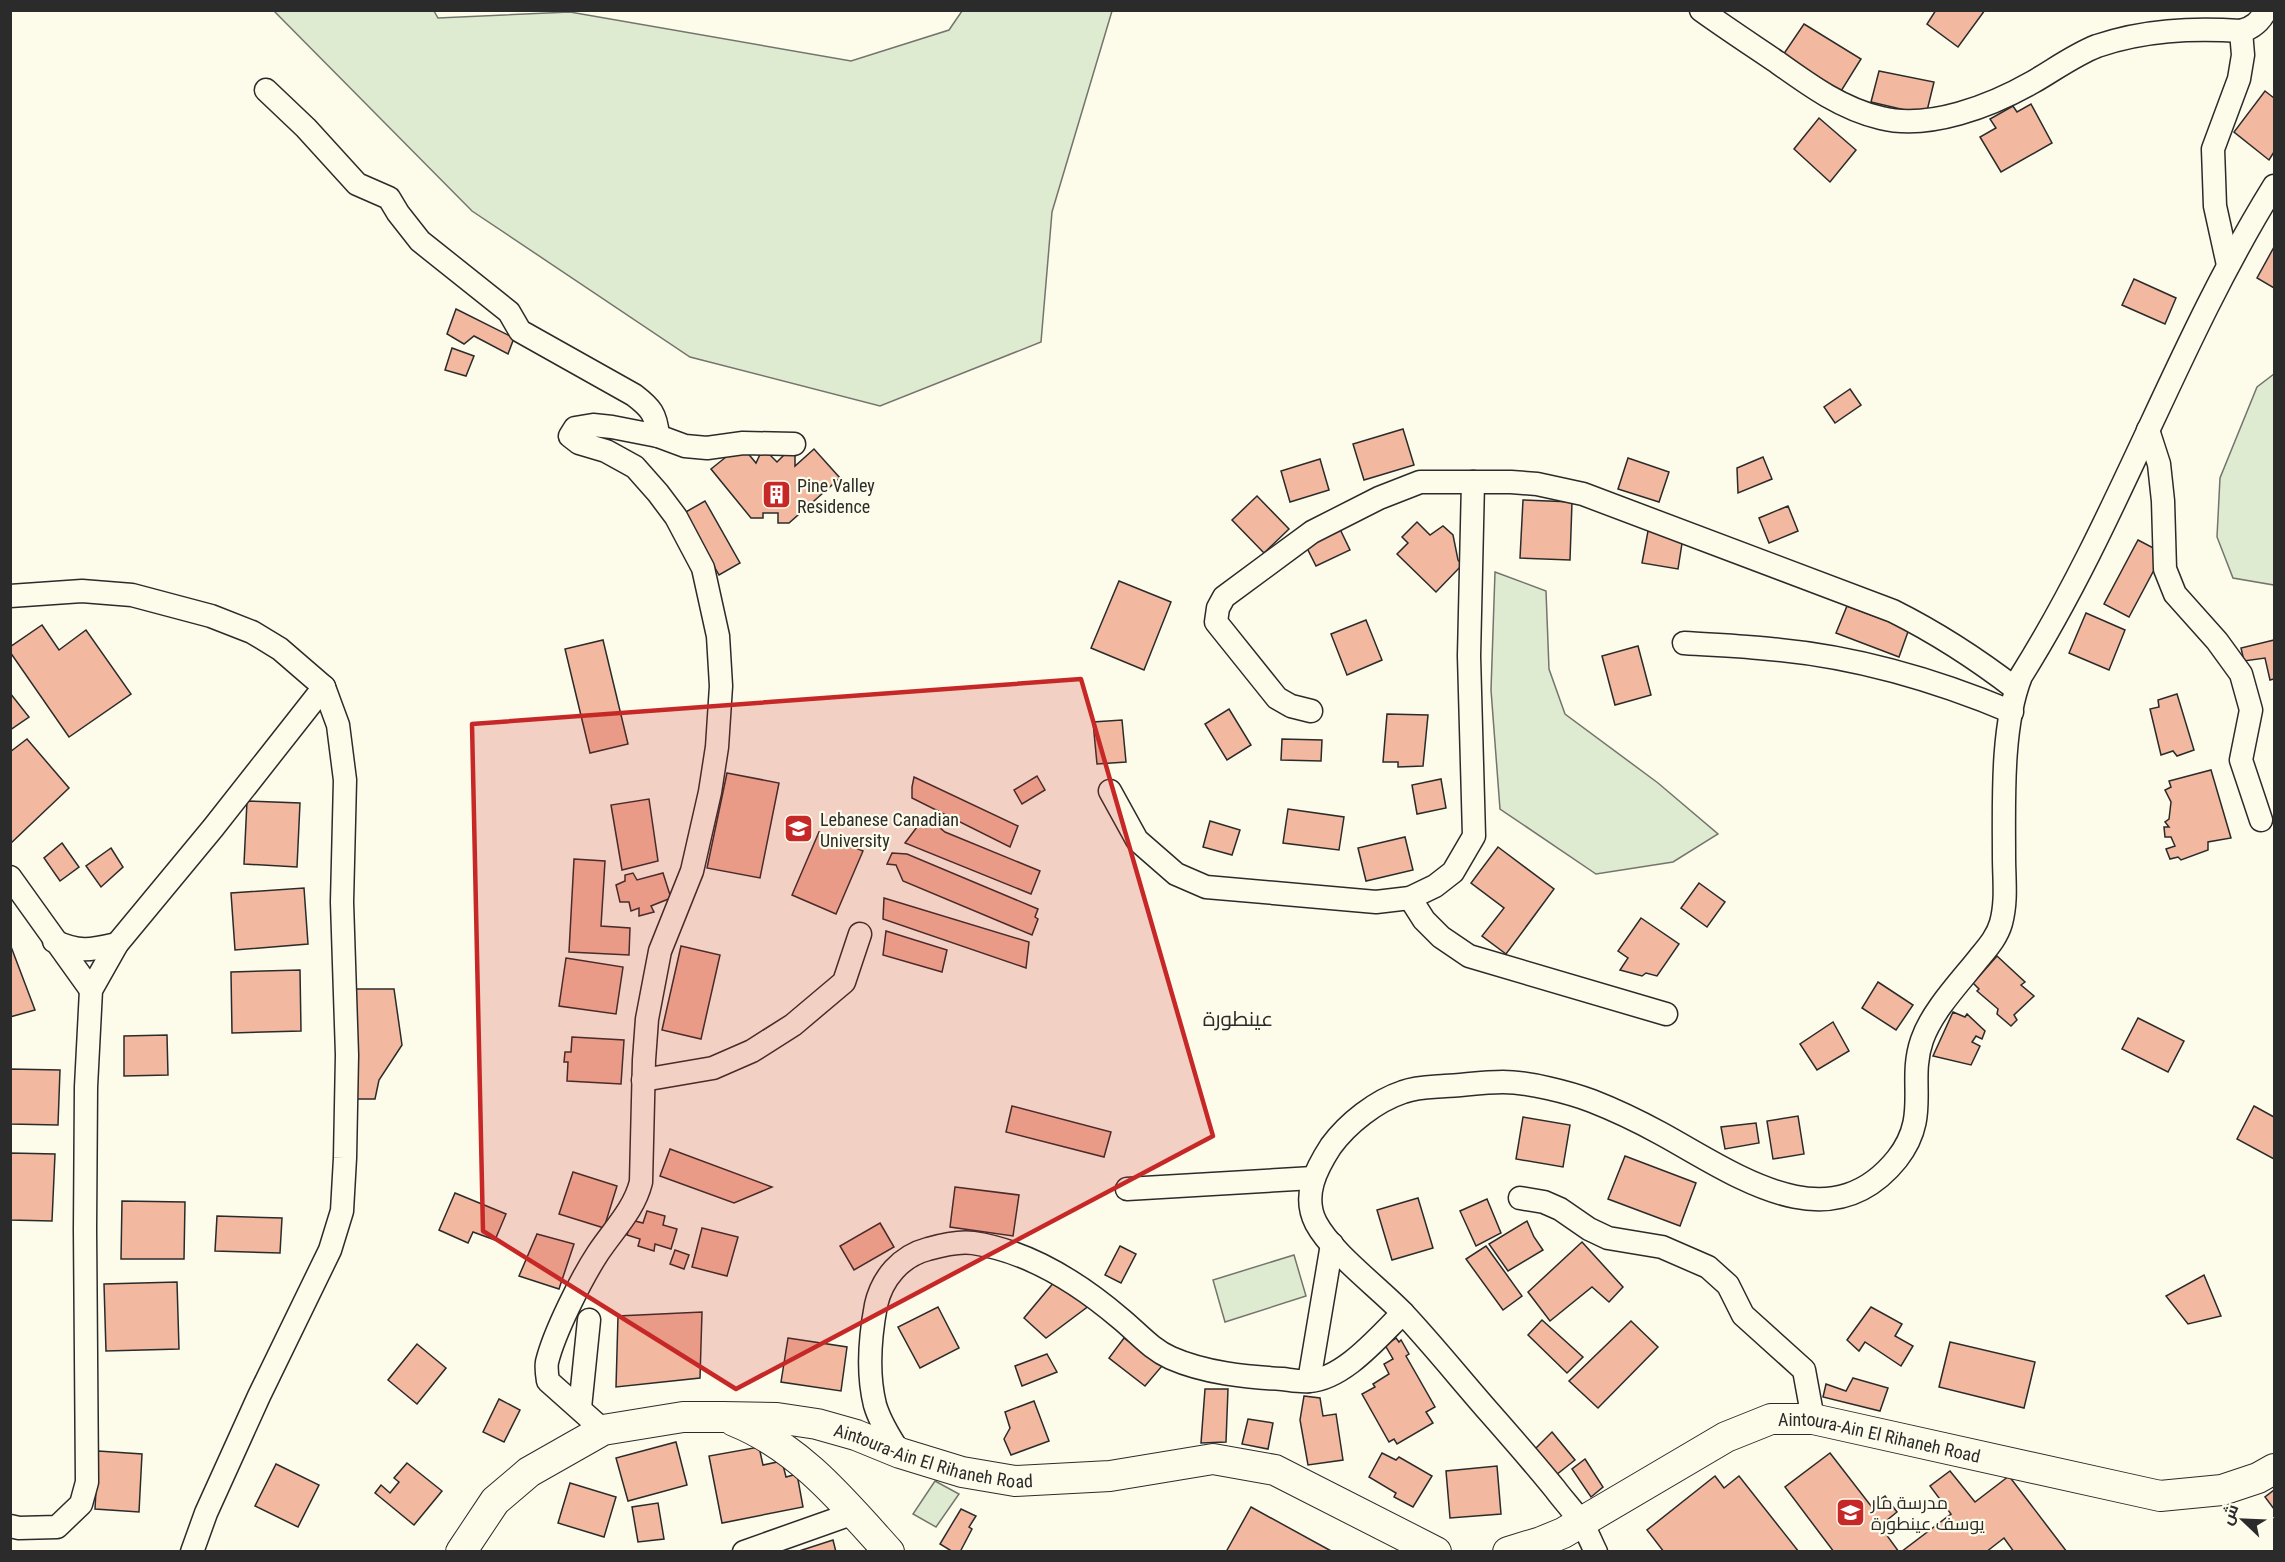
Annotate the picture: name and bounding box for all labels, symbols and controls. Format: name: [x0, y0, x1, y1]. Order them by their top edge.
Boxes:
place label: Pine Valley Residence: [797, 475, 875, 517]
building icon: Pine Valley Residence: [760, 479, 792, 511]
place label: Lebanese Canadian University: [820, 809, 959, 851]
school or university icon: Lebanese Canadian University: [783, 813, 815, 845]
district label: عينطورة: [1203, 1007, 1273, 1031]
street label: Aintoura-Ain El Rihaneh Road: [1778, 1409, 1982, 1466]
street label: Aintoura-Ain El Rihaneh Road: [832, 1419, 1033, 1491]
north arrow: [2213, 1490, 2273, 1550]
place label: مدرسة مار يوسف عينطورة: [1870, 1492, 1985, 1535]
school or university icon: مدرسة مار يوسف عينطورة: [1834, 1496, 1866, 1528]
text: ش: [2217, 1501, 2242, 1527]

